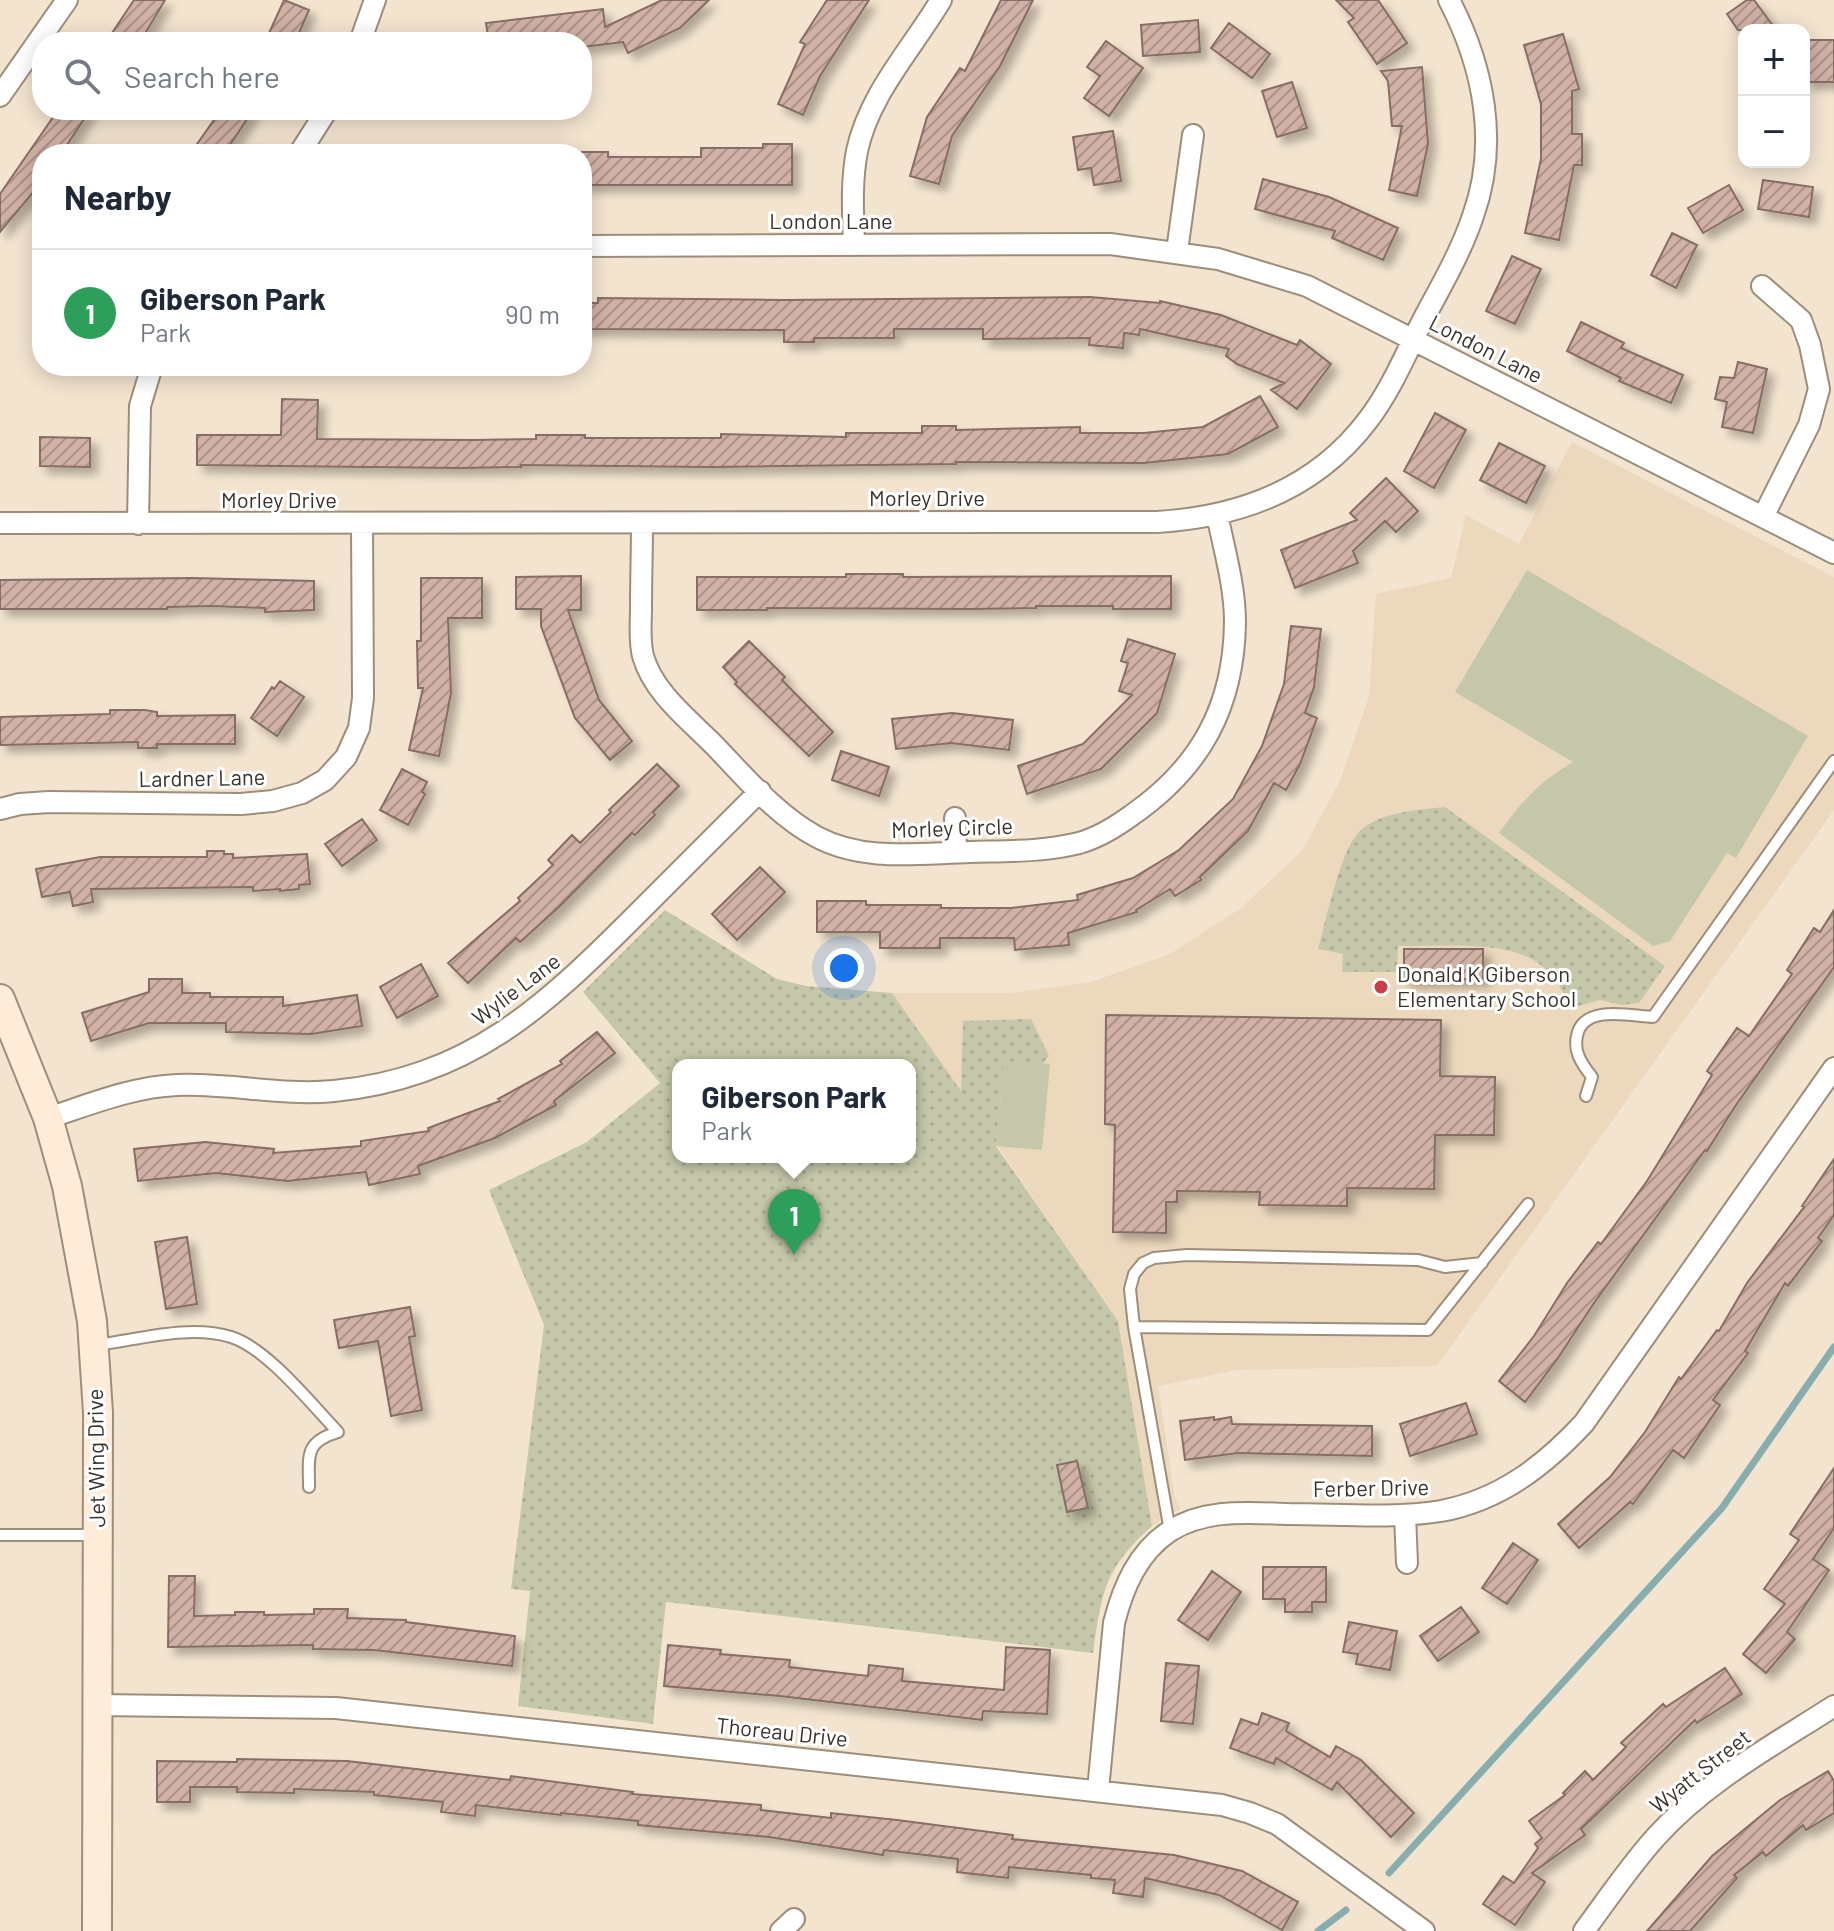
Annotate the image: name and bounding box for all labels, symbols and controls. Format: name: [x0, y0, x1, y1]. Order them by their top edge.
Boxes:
map controls: [1738, 24, 1810, 168]
button: +: [1738, 24, 1810, 96]
search box: [32, 32, 592, 120]
icon: search: [60, 54, 104, 98]
text: Search here: [124, 58, 280, 94]
button: −: [1738, 96, 1810, 168]
text: Nearby: [64, 176, 172, 217]
street label: London Lane: [769, 207, 893, 233]
text: Giberson Park: [140, 280, 326, 316]
text: 1: [85, 298, 95, 329]
text: 90 m: [505, 298, 560, 329]
street label: London Lane: [1425, 308, 1547, 388]
text: Park: [140, 316, 191, 347]
street label: Morley Drive: [869, 484, 985, 510]
street label: Morley Drive: [221, 486, 337, 512]
street label: Lardner Lane: [138, 763, 266, 791]
street label: Morley Circle: [891, 812, 1013, 842]
street label: Wylie Lane: [466, 947, 564, 1030]
your location: [824, 948, 864, 988]
place label: Donald K Giberson Elementary School: [1397, 960, 1576, 1011]
marker: Donald K Giberson Elementary School: [1372, 978, 1390, 996]
popup: [672, 1059, 916, 1163]
text: Giberson Park: [701, 1078, 887, 1114]
text: Park: [701, 1114, 752, 1145]
pin: 1: [768, 1189, 820, 1255]
street label: Jet Wing Drive: [81, 1388, 109, 1528]
street label: Ferber Drive: [1313, 1473, 1429, 1501]
street label: Thoreau Drive: [715, 1711, 849, 1751]
street label: Wyatt Street: [1644, 1723, 1755, 1818]

